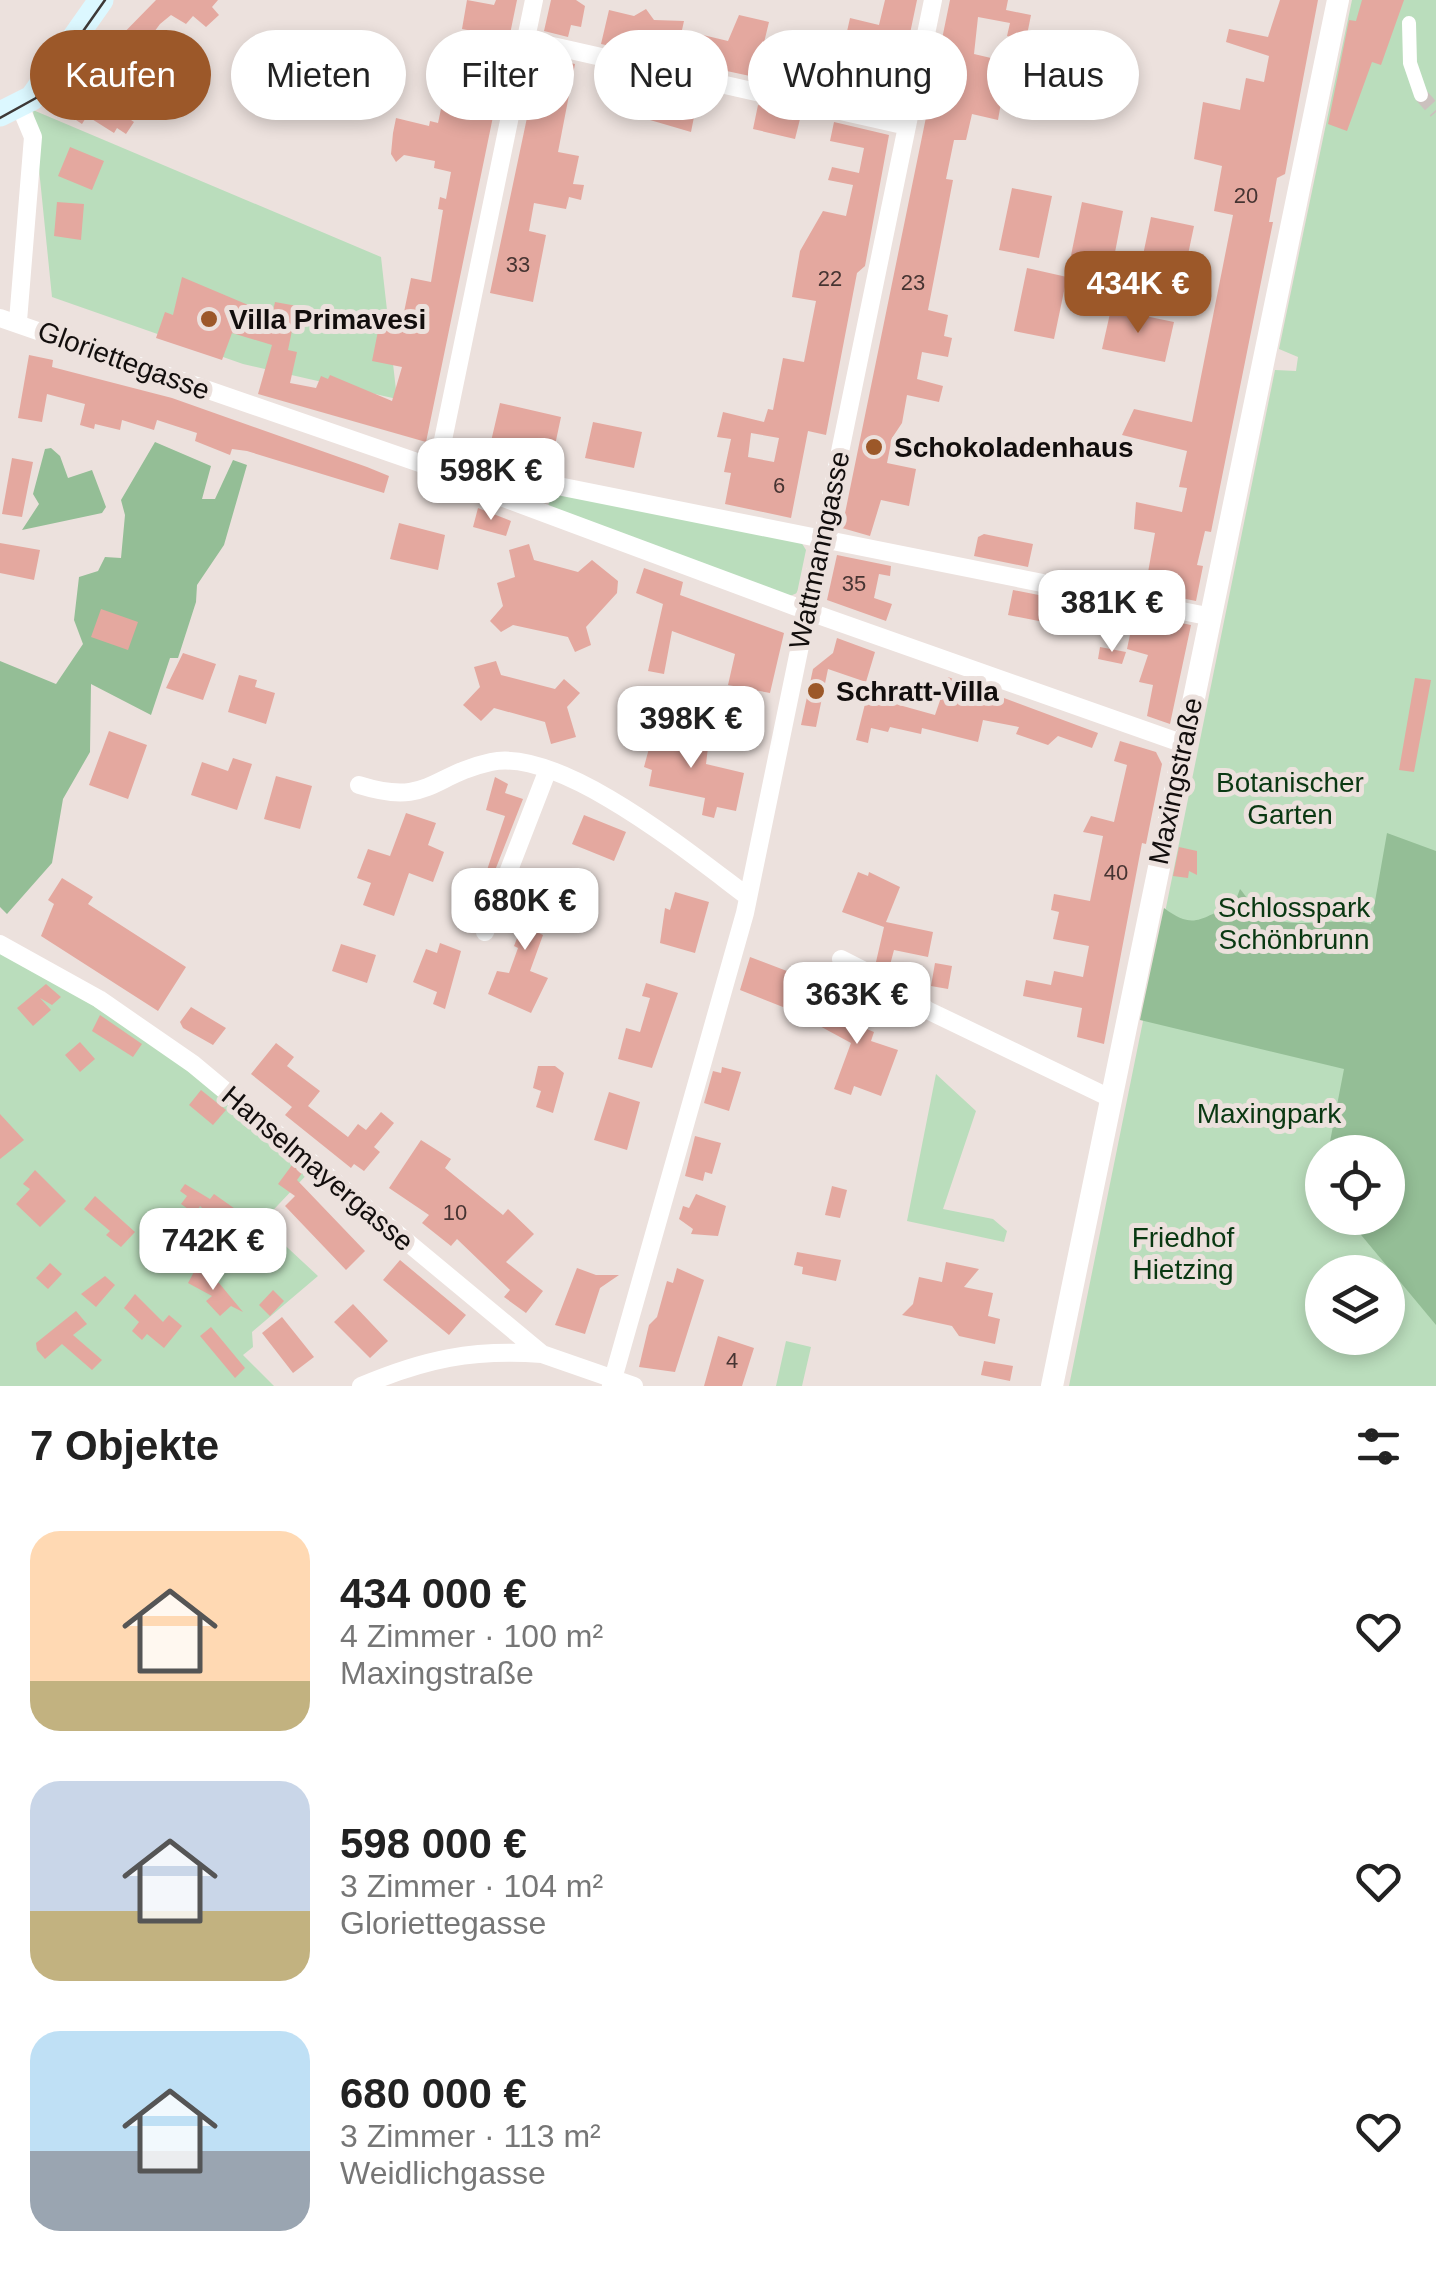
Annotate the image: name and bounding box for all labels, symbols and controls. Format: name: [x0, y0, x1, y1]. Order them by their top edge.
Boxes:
chip: Kaufen: [30, 30, 211, 120]
chip: Mieten: [231, 30, 406, 120]
chip: Filter: [426, 30, 574, 120]
chip: Neu: [594, 30, 728, 120]
chip: Wohnung: [748, 30, 967, 120]
chip: Haus: [987, 30, 1139, 120]
house number: 20: [1234, 183, 1258, 208]
pin: 434K €: [1057, 251, 1219, 336]
house number: 33: [506, 252, 530, 277]
text: 434K €: [1086, 265, 1190, 301]
house number: 22: [818, 266, 842, 291]
house number: 23: [901, 270, 925, 295]
place label: Villa Primavesi: [229, 304, 426, 335]
marker: Villa Primavesi: [198, 308, 220, 330]
street label: Gloriettegasse: [34, 315, 214, 406]
place label: Schokoladenhaus: [894, 432, 1134, 463]
marker: Schokoladenhaus: [863, 436, 885, 458]
pin: 598K €: [410, 438, 572, 523]
street label: Wattmanngasse: [783, 448, 856, 652]
text: 598K €: [439, 452, 543, 488]
house number: 6: [773, 473, 785, 498]
pin: 381K €: [1031, 570, 1193, 655]
house number: 35: [842, 571, 866, 596]
text: 381K €: [1060, 584, 1164, 620]
place label: Schratt-Villa: [836, 676, 999, 707]
marker: Schratt-Villa: [805, 680, 827, 702]
pin: 398K €: [610, 686, 772, 771]
street label: Maxingstraße: [1143, 695, 1208, 867]
text: 398K €: [639, 700, 743, 736]
park label: Botanischer Garten: [1216, 767, 1364, 830]
house number: 40: [1104, 860, 1128, 885]
pin: 680K €: [444, 868, 606, 953]
text: 680K €: [473, 882, 577, 918]
park label: Schlosspark Schönbrunn: [1218, 892, 1371, 955]
pin: 363K €: [776, 962, 938, 1047]
text: 363K €: [805, 976, 909, 1012]
street label: Hanselmayergasse: [216, 1079, 419, 1257]
park label: Maxingpark: [1197, 1098, 1342, 1129]
map controls: [1305, 1135, 1405, 1355]
button: locate: [1305, 1135, 1405, 1235]
house number: 10: [443, 1200, 467, 1225]
pin: 742K €: [132, 1208, 294, 1293]
text: 742K €: [161, 1222, 265, 1258]
park label: Friedhof Hietzing: [1132, 1222, 1235, 1285]
button: layers: [1305, 1255, 1405, 1355]
house number: 4: [726, 1348, 738, 1373]
icon: filters: [1351, 1419, 1406, 1474]
text: 7 Objekte: [30, 1422, 219, 1469]
text: 434 000 €: [340, 1570, 527, 1617]
icon: home: [110, 1571, 230, 1691]
icon: heart: [1351, 1604, 1406, 1659]
text: 4 Zimmer · 100 m²: [340, 1618, 603, 1654]
text: Maxingstraße: [340, 1655, 534, 1691]
text: 598 000 €: [340, 1820, 527, 1867]
icon: home: [110, 1821, 230, 1941]
icon: heart: [1351, 1854, 1406, 1909]
text: 3 Zimmer · 104 m²: [340, 1868, 603, 1904]
text: Gloriettegasse: [340, 1905, 546, 1941]
text: 680 000 €: [340, 2070, 527, 2117]
icon: home: [110, 2071, 230, 2191]
icon: heart: [1351, 2104, 1406, 2159]
text: 3 Zimmer · 113 m²: [340, 2118, 601, 2154]
text: Weidlichgasse: [340, 2155, 546, 2191]

